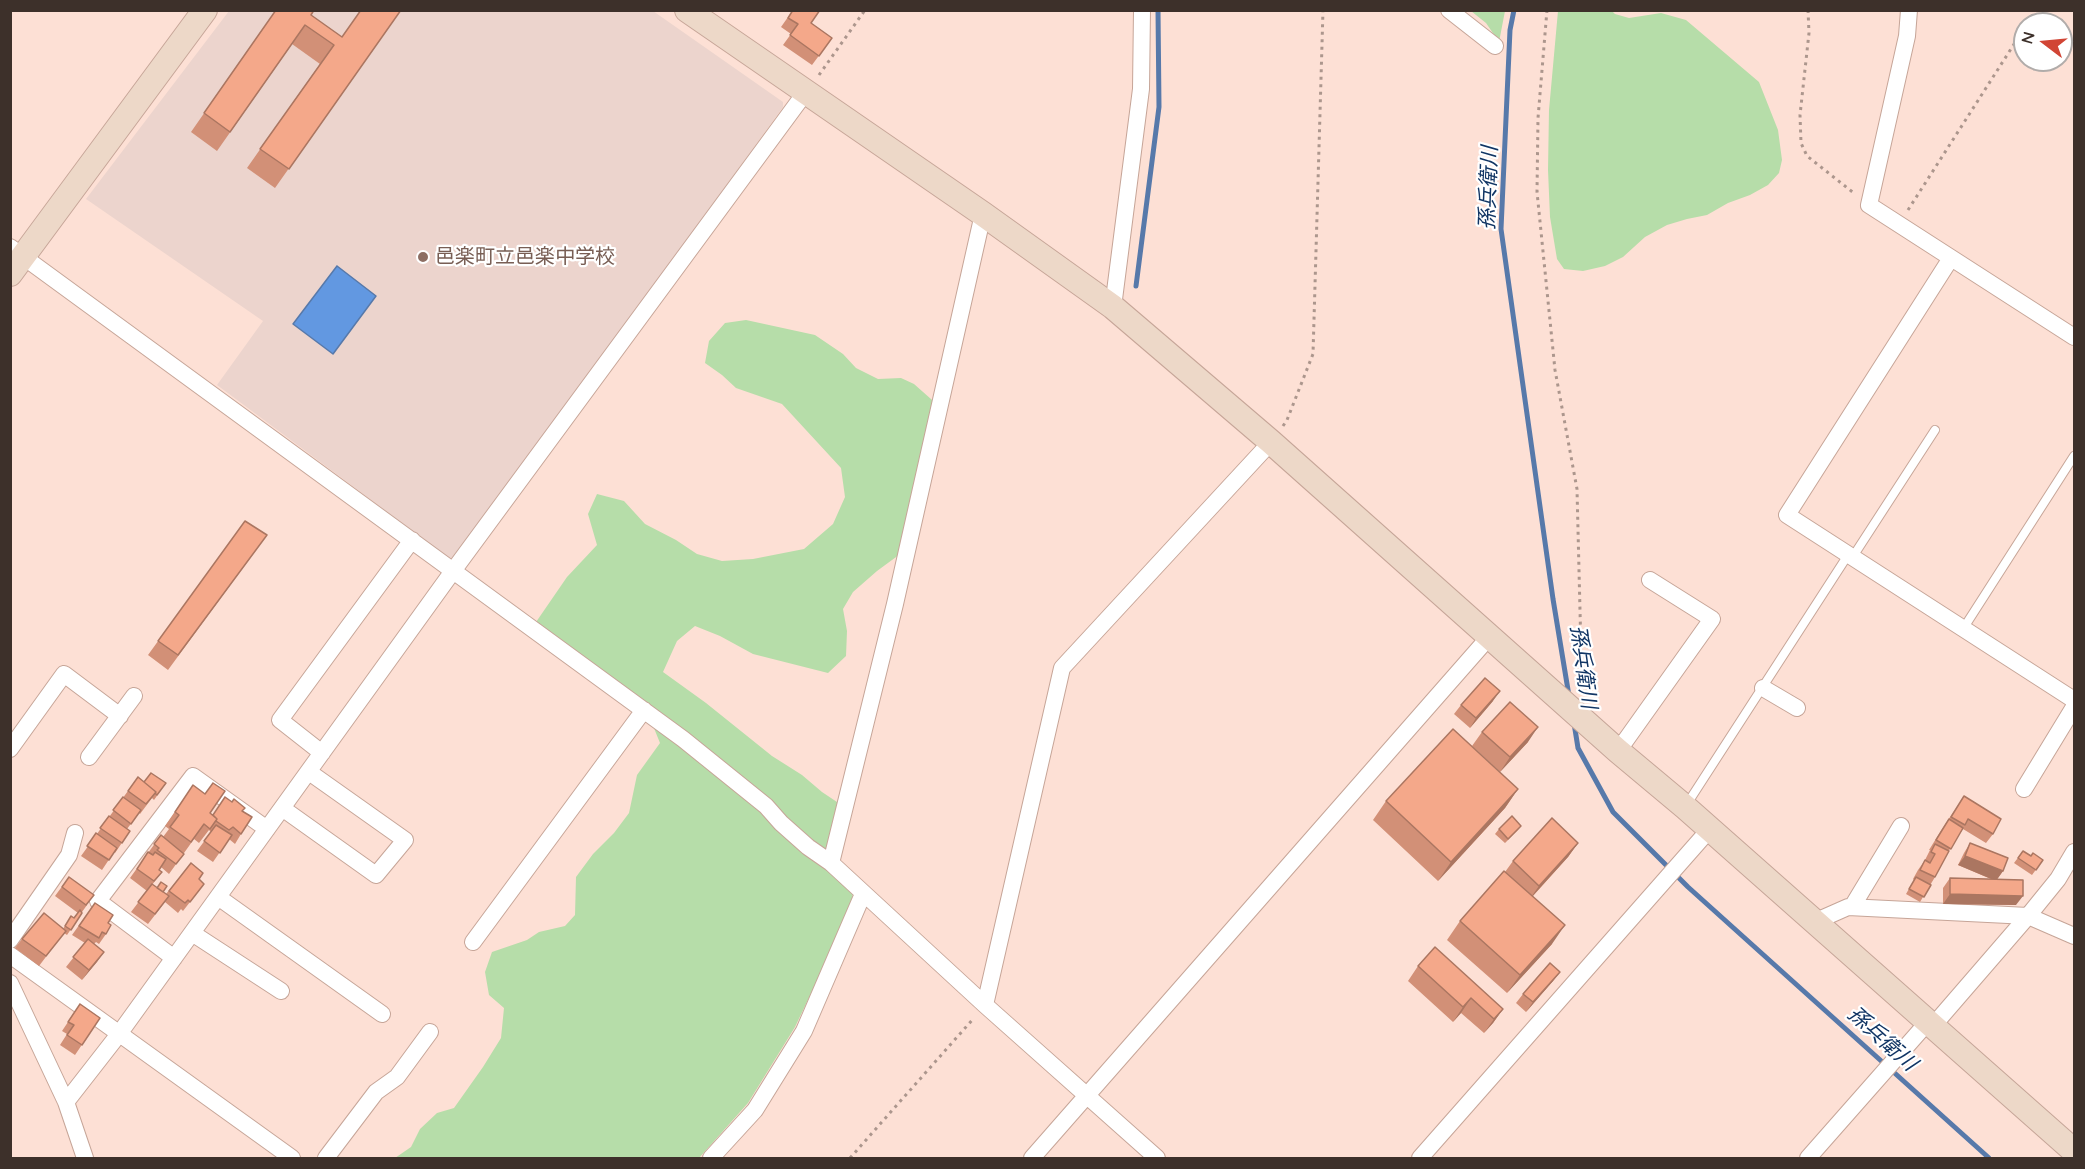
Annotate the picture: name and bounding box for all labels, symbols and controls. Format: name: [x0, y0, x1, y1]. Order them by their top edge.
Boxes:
north arrow: [2013, 12, 2073, 72]
text: N: [2016, 29, 2039, 46]
water label: 孫兵衛川: [1475, 146, 1503, 230]
place label: 邑楽町立邑楽中学校: [435, 245, 615, 269]
marker: 邑楽町立邑楽中学校: [416, 250, 430, 264]
water label: 孫兵衛川: [1565, 624, 1601, 710]
water label: 孫兵衛川: [1842, 1002, 1922, 1076]

